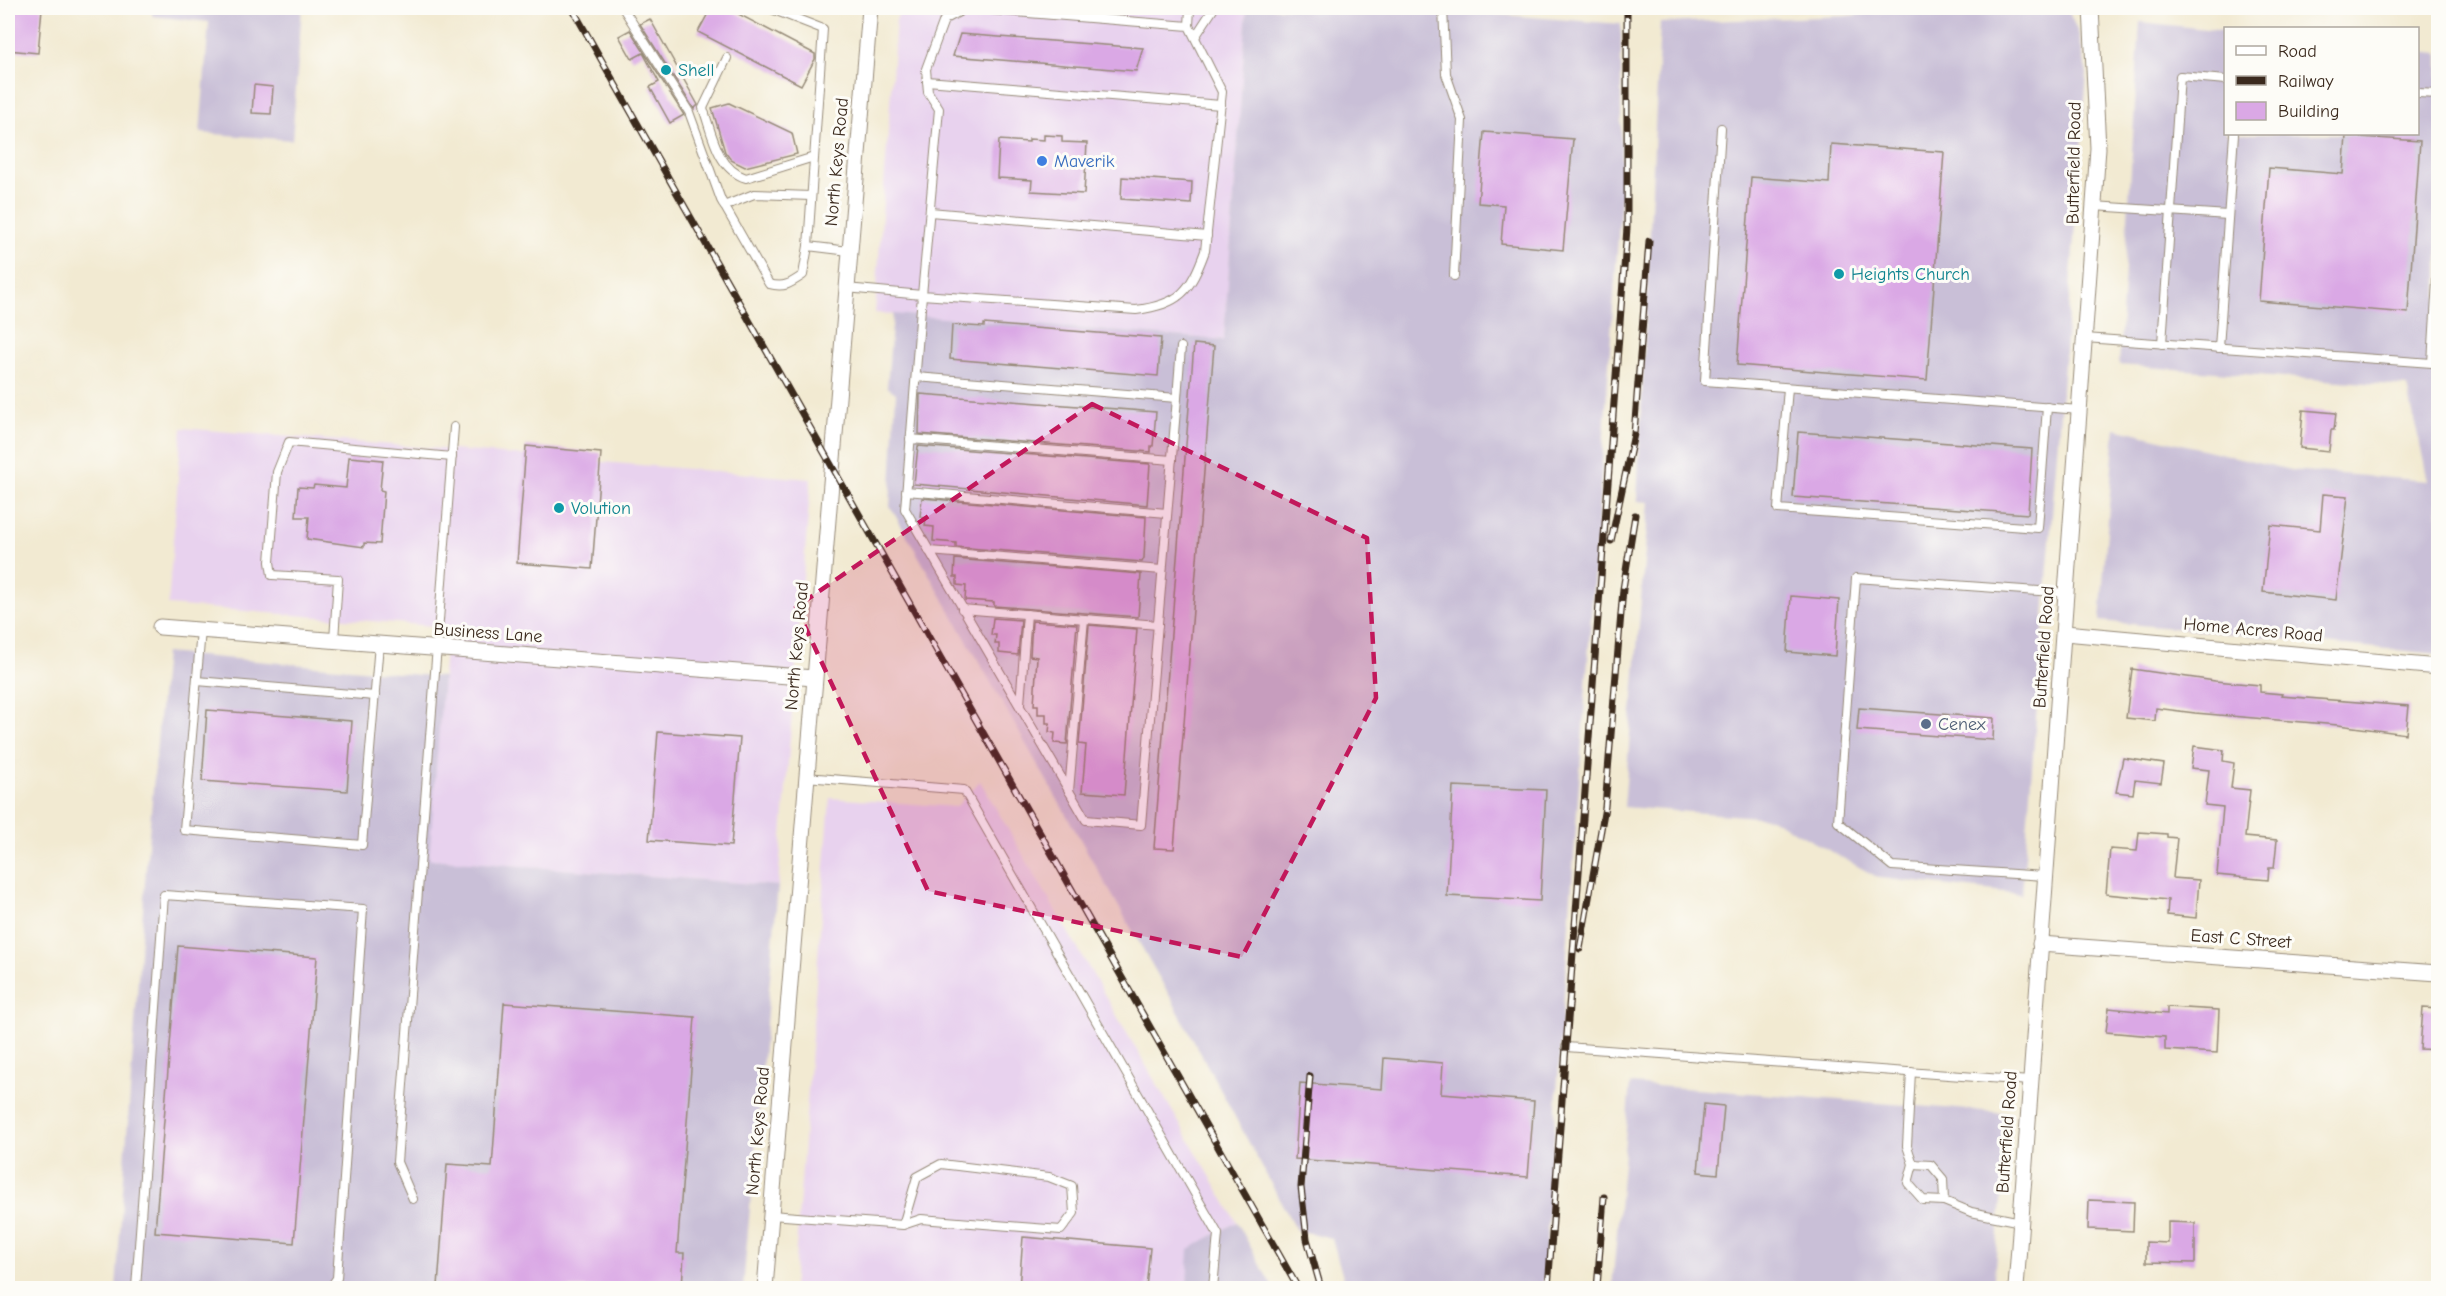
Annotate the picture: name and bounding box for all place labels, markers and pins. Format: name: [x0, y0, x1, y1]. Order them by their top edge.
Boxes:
place label: Shell: [678, 60, 715, 81]
marker: Shell: [659, 63, 673, 77]
place label: Maverik: [1054, 151, 1115, 172]
marker: Maverik: [1035, 154, 1049, 168]
place label: Heights Church: [1851, 264, 1970, 285]
marker: Heights Church: [1832, 267, 1846, 281]
place label: Volution: [571, 498, 631, 519]
marker: Volution: [552, 501, 566, 515]
place label: Cenex: [1938, 714, 1986, 735]
marker: Cenex: [1919, 717, 1933, 731]

